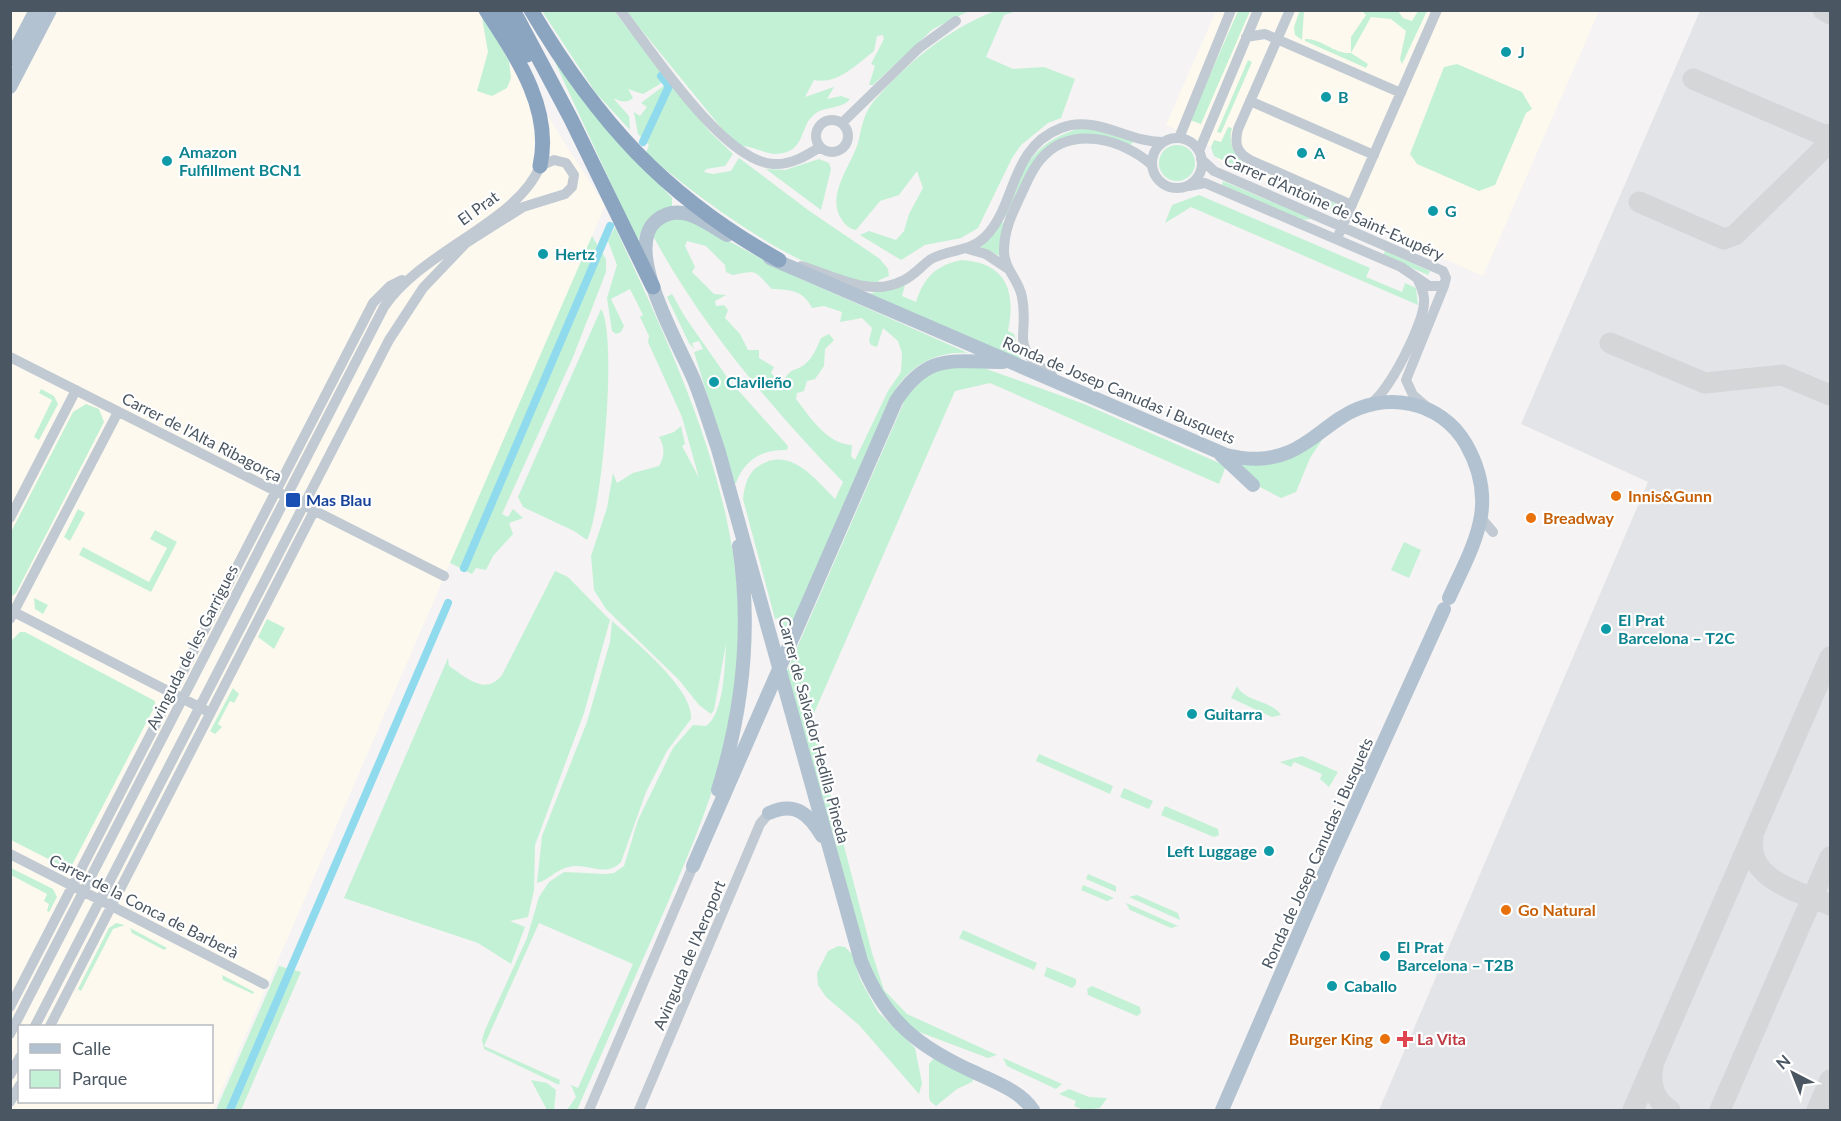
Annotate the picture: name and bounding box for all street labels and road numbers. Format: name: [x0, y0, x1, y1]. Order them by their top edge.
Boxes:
street label: Carrer d'Antoine de Saint-Exupéry: [1221, 149, 1448, 264]
street label: El Prat: [454, 186, 502, 229]
street label: Ronda de Josep Canudas i Busquets: [1000, 332, 1238, 447]
street label: Carrer de l'Alta Ribagorça: [119, 388, 285, 485]
street label: Avinguda de les Garrigues: [142, 561, 241, 732]
street label: Carrer de Salvador Hedilla Pineda: [775, 614, 854, 845]
street label: Ronda de Josep Canudas i Busquets: [1257, 734, 1376, 971]
street label: Carrer de la Conca de Barberà: [46, 849, 242, 962]
street label: Avinguda de l'Aeroport: [648, 877, 729, 1032]

